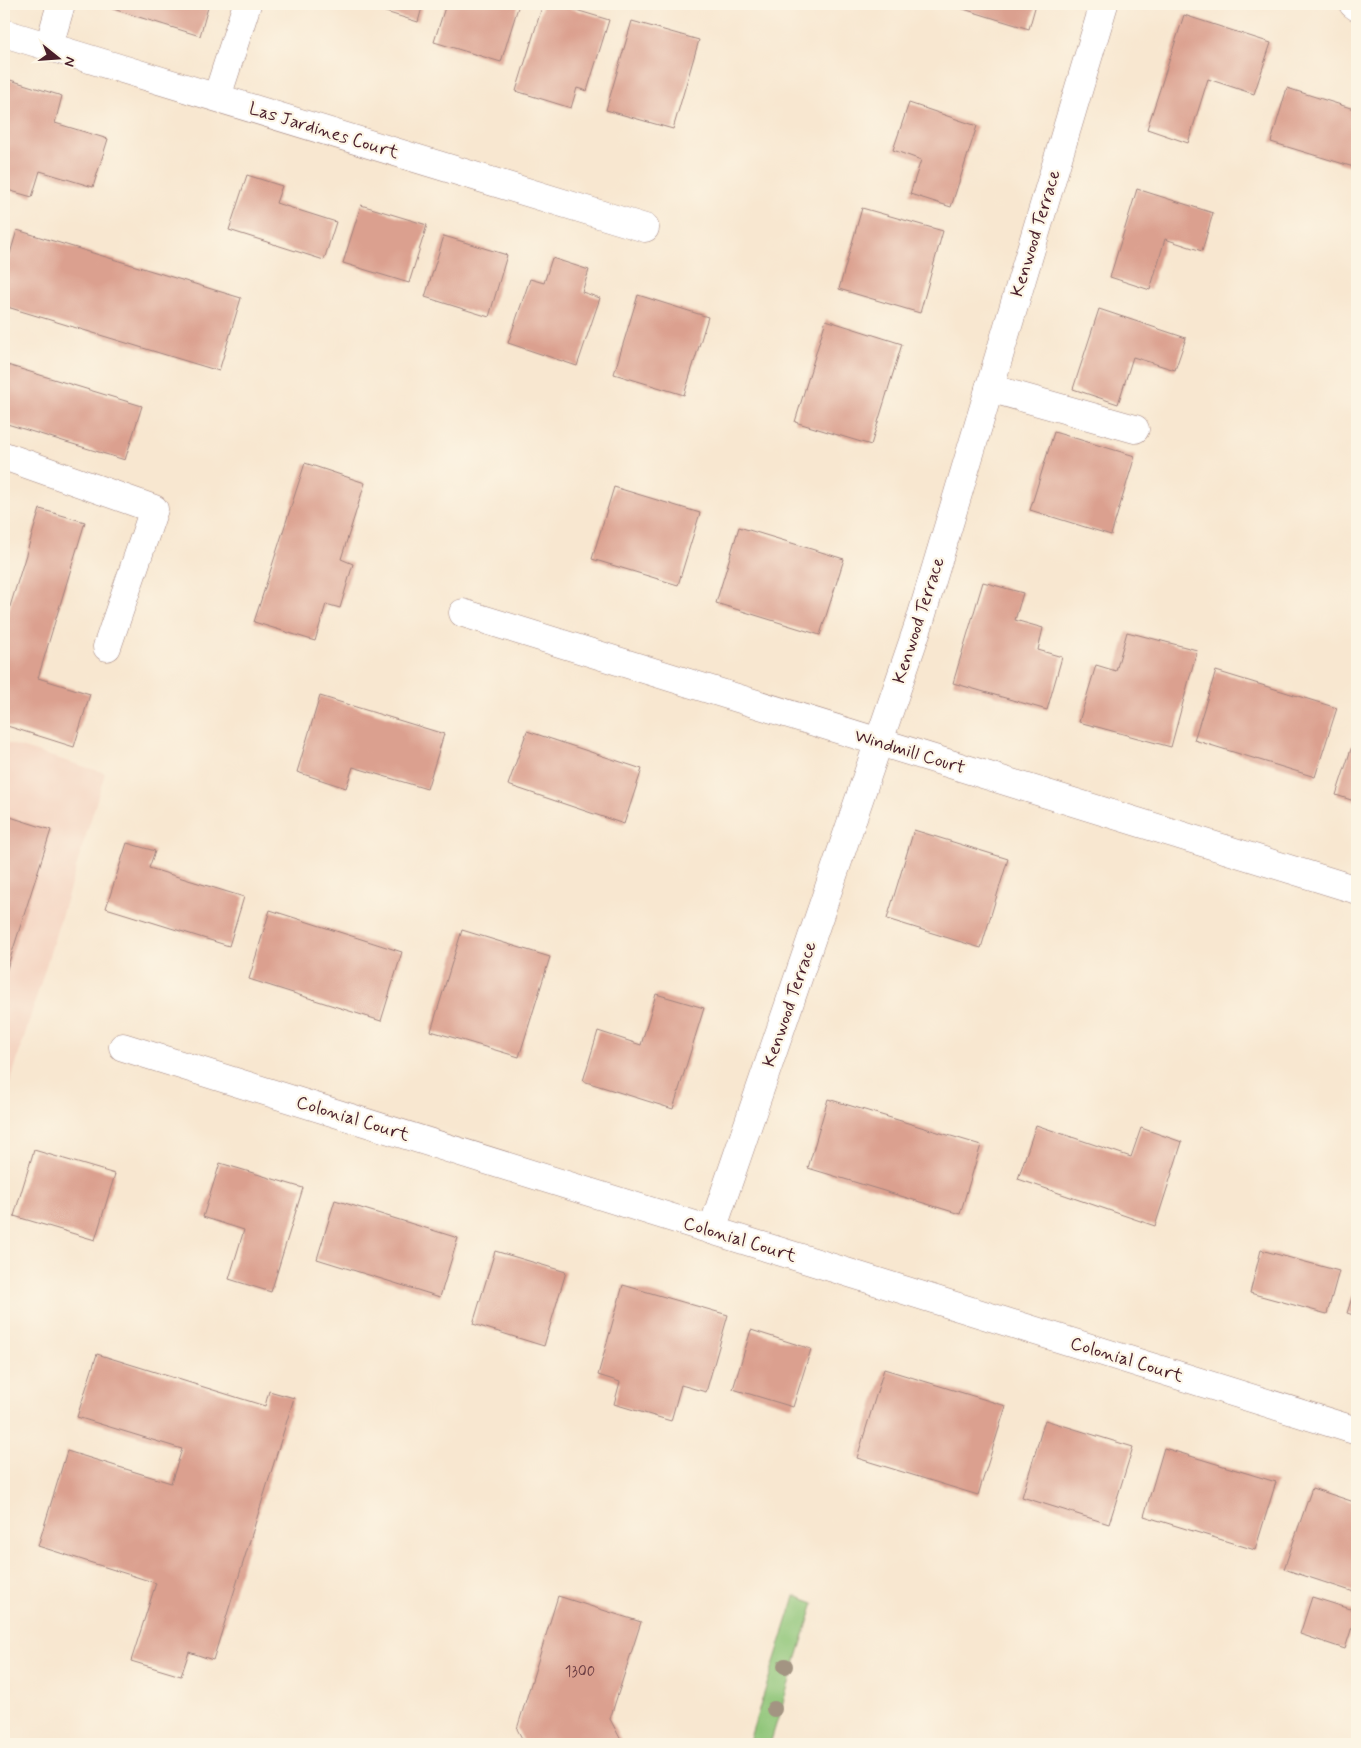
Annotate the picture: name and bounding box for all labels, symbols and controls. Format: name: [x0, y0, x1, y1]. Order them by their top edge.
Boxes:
north arrow: [32, 32, 82, 82]
text: N: [60, 54, 79, 69]
street label: Las Jardines Court: [246, 97, 402, 165]
street label: Kenwood Terrace: [1005, 167, 1067, 300]
street label: Kenwood Terrace: [887, 554, 951, 687]
street label: Windmill Court: [851, 724, 968, 780]
street label: Kenwood Terrace: [757, 938, 823, 1070]
street label: Colonial Court: [293, 1090, 413, 1148]
street label: Colonial Court: [680, 1211, 800, 1269]
street label: Colonial Court: [1067, 1331, 1187, 1389]
house number: 1300: [565, 1662, 595, 1682]

